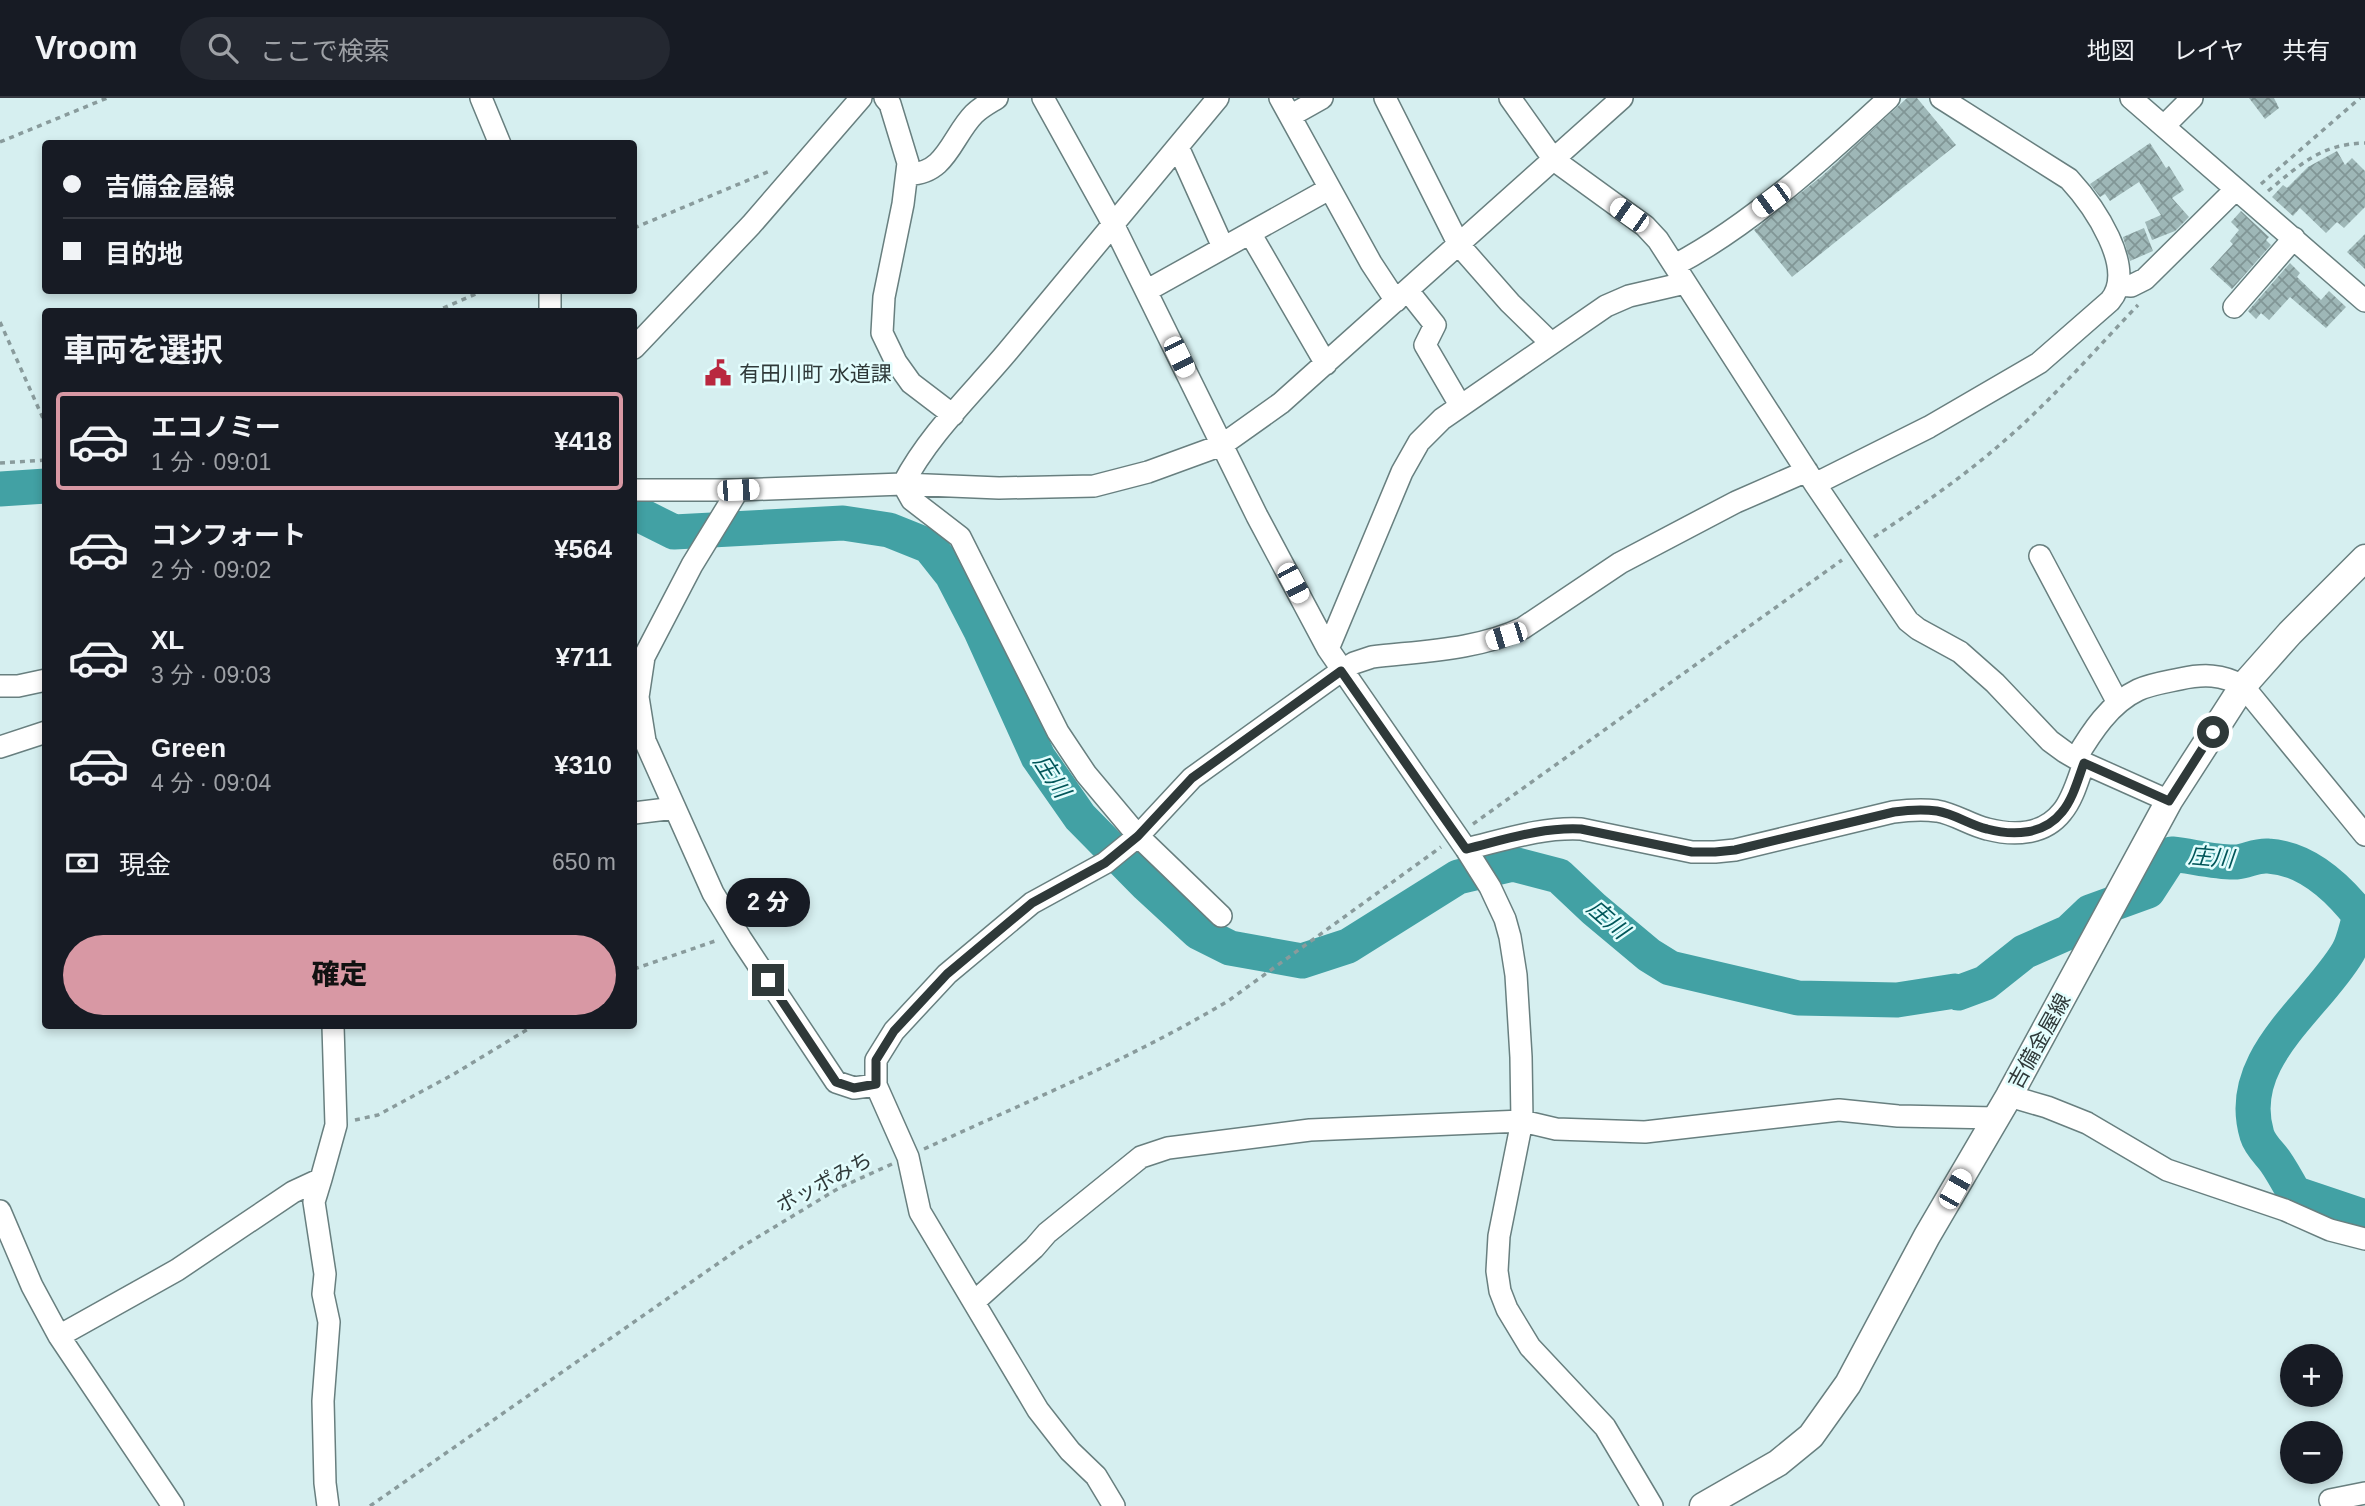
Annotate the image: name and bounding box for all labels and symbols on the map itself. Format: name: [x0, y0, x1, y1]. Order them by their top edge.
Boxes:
car: [1748, 179, 1795, 221]
car: [1606, 194, 1653, 236]
car: [1161, 334, 1198, 380]
public building icon: 有田川町 水道課: [703, 358, 733, 388]
place label: 有田川町 水道課: [739, 362, 892, 385]
car: [717, 479, 760, 501]
car: [1274, 560, 1313, 606]
car: [1483, 620, 1530, 652]
route start: [2197, 716, 2229, 748]
water label: 庄川: [1029, 750, 1077, 805]
water label: 庄川: [2187, 842, 2238, 872]
callout: 2 分: [726, 878, 810, 928]
water label: 庄川: [1582, 894, 1636, 946]
route end: [752, 964, 784, 996]
street label: 吉備金屋線: [2003, 990, 2075, 1092]
street label: ポッポみち: [772, 1147, 876, 1217]
car: [1936, 1166, 1975, 1212]

